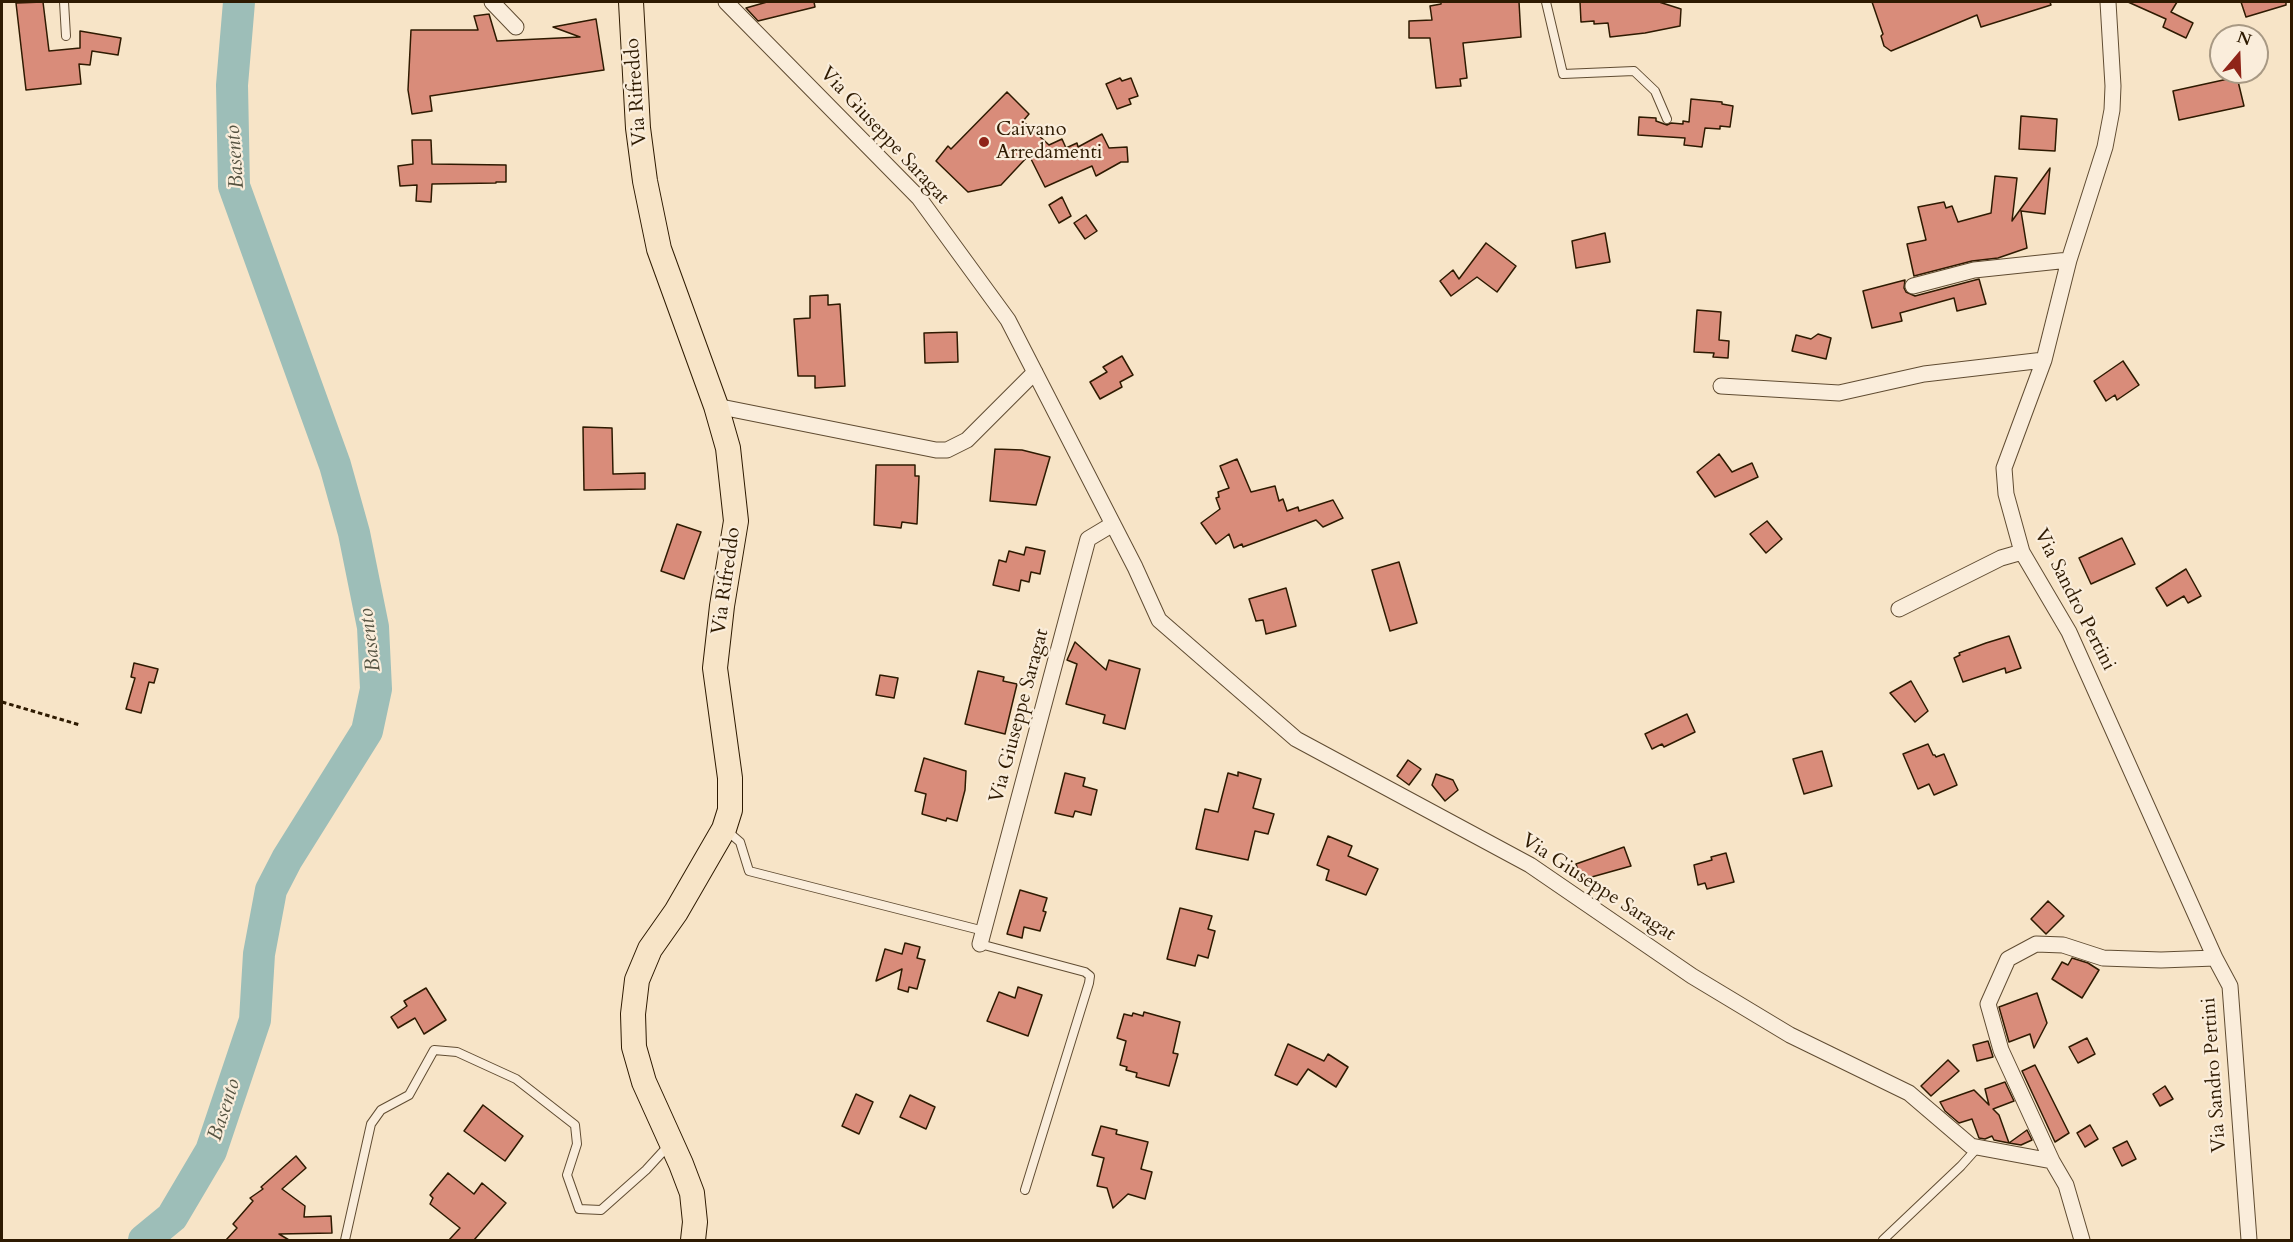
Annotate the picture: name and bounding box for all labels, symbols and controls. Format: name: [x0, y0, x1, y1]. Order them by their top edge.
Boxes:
north arrow: [2209, 24, 2269, 84]
text: N: [2234, 26, 2254, 52]
street label: Via Rifreddo: [621, 37, 653, 147]
street label: Via Giuseppe Saragat: [814, 62, 954, 210]
place label: Caivano Arredamenti: [996, 118, 1102, 165]
water label: Basento: [221, 124, 251, 190]
marker: Caivano Arredamenti: [977, 135, 991, 149]
street label: Via Sandro Pertini: [2028, 525, 2120, 675]
street label: Via Rifreddo: [708, 526, 746, 636]
water label: Basento: [355, 607, 387, 673]
street label: Via Giuseppe Saragat: [985, 626, 1055, 806]
street label: Via Giuseppe Saragat: [1516, 829, 1680, 947]
street label: Via Sandro Pertini: [2198, 997, 2232, 1153]
water label: Basento: [203, 1076, 247, 1144]

